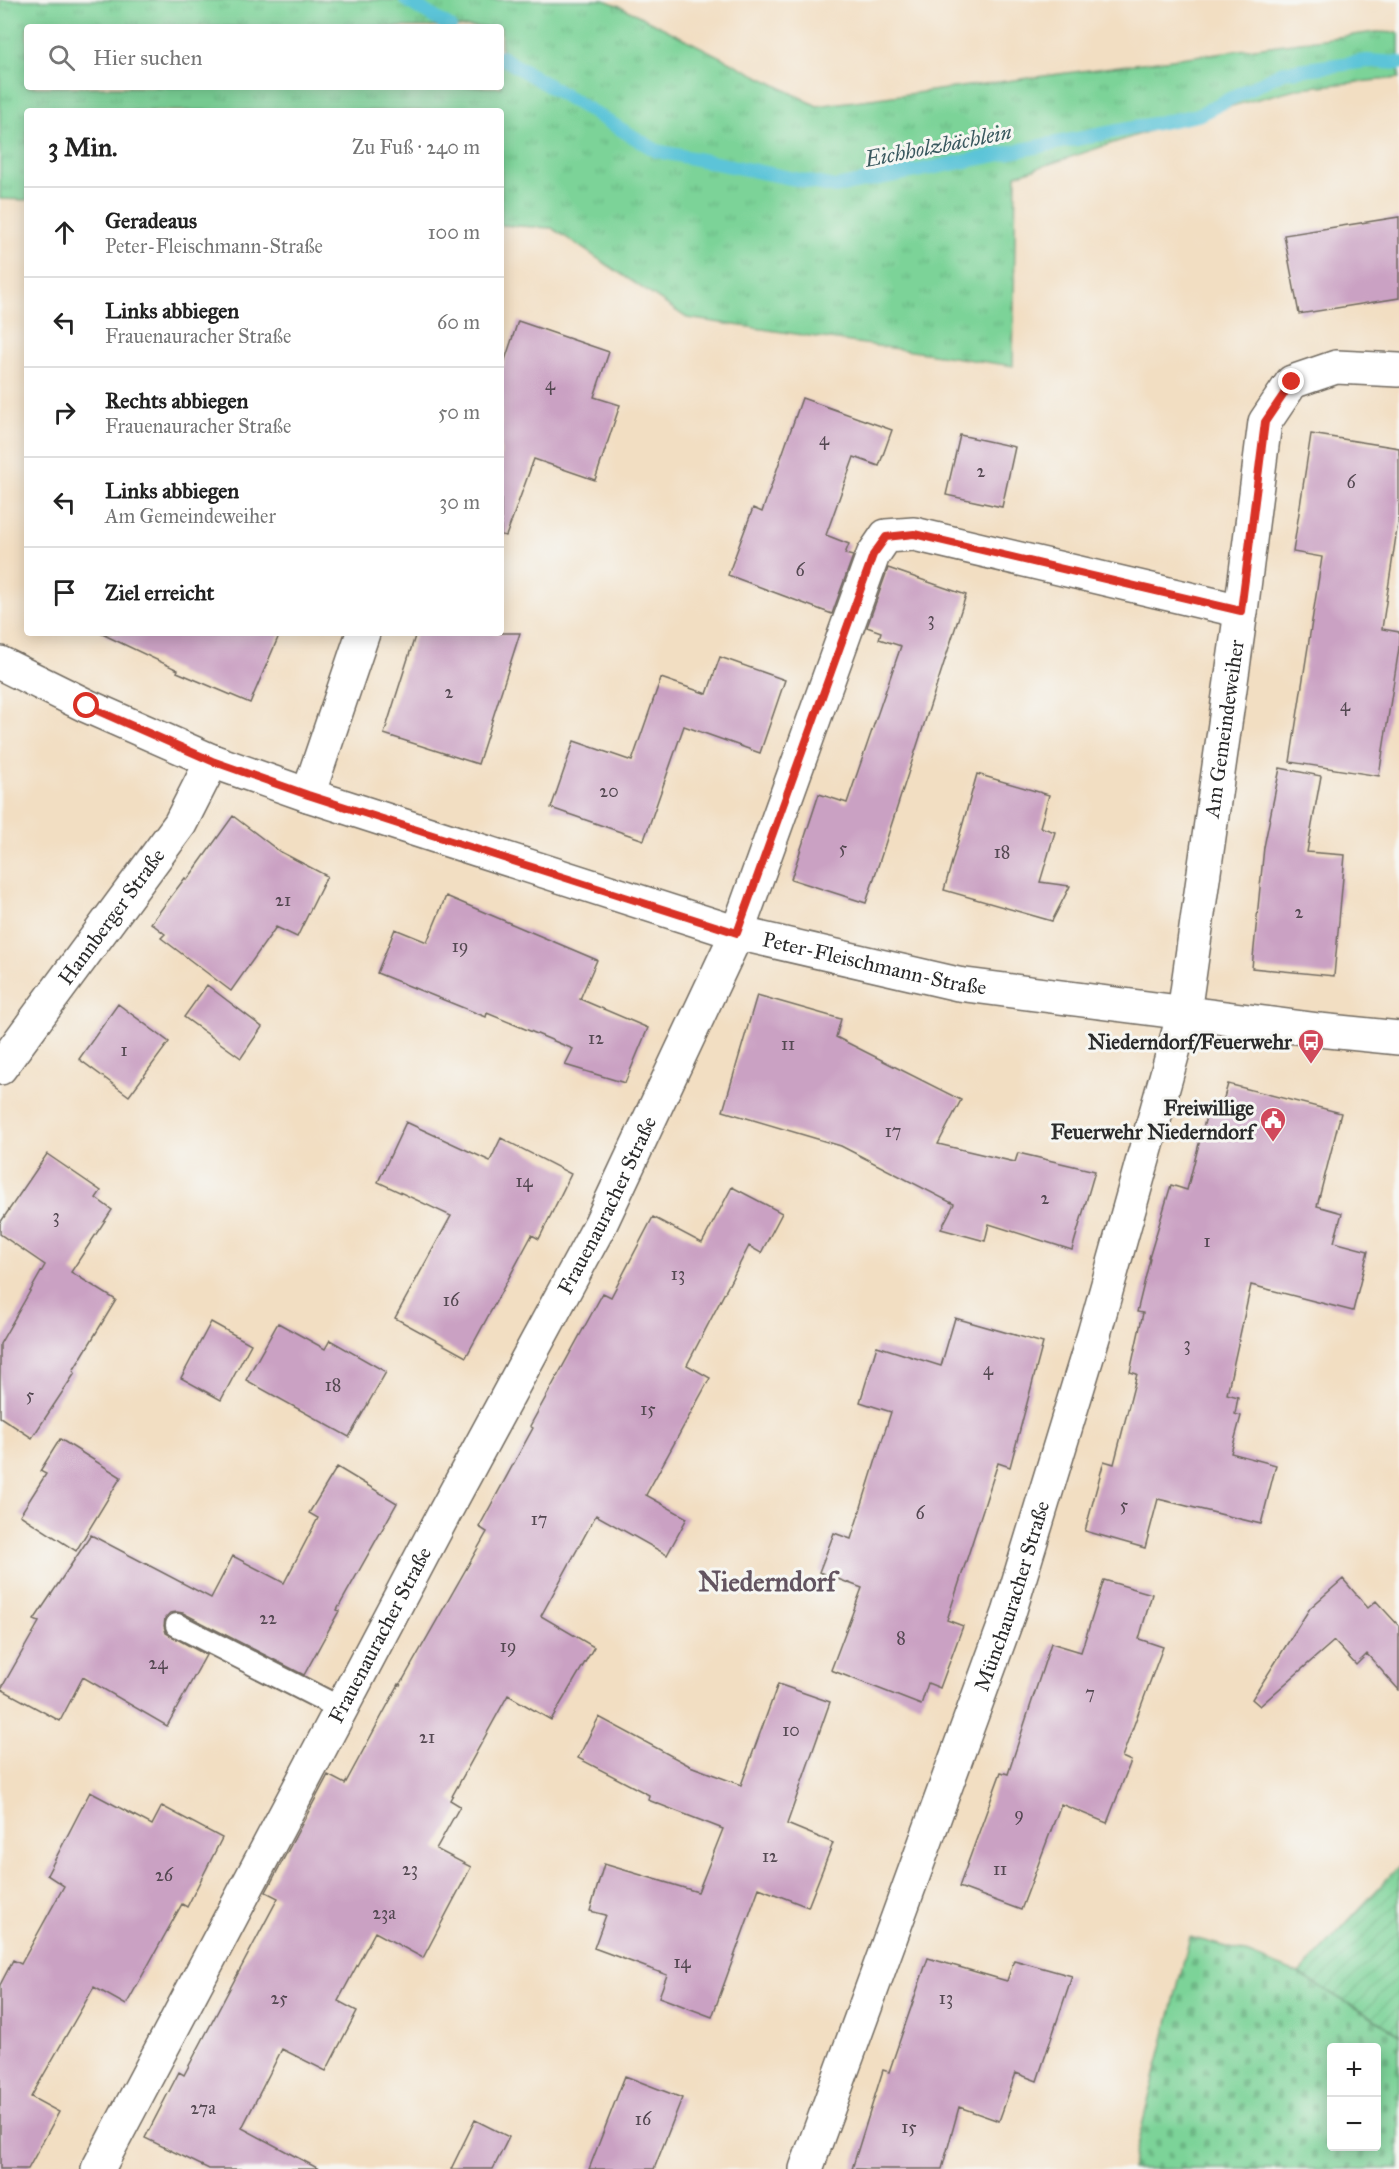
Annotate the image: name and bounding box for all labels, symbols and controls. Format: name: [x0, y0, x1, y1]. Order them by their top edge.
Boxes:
search box: [24, 24, 504, 90]
icon: search: [45, 41, 78, 74]
text: Hier suchen: [93, 44, 202, 71]
water label: Eichholzbächlein: [861, 118, 1015, 173]
text: 3 Min.: [48, 131, 117, 163]
text: Zu Fuß · 240 m: [352, 135, 480, 159]
text: Geradeaus: [105, 207, 197, 234]
icon: ahead: [48, 216, 81, 249]
text: 100 m: [428, 220, 480, 244]
text: Peter-Fleischmann-Straße: [105, 234, 323, 258]
text: Links abbiegen: [105, 297, 239, 324]
icon: left: [48, 306, 81, 339]
text: 60 m: [437, 310, 480, 334]
text: Frauenauracher Straße: [105, 324, 291, 348]
route end: [1278, 368, 1304, 394]
house number: 4: [545, 373, 556, 395]
text: Rechts abbiegen: [105, 387, 248, 414]
icon: right: [48, 396, 81, 429]
text: 50 m: [438, 400, 480, 424]
text: Frauenauracher Straße: [105, 414, 291, 438]
house number: 4: [819, 428, 830, 450]
house number: 2: [977, 460, 986, 482]
house number: 6: [1346, 471, 1356, 493]
text: Links abbiegen: [105, 477, 239, 504]
icon: left: [48, 486, 81, 519]
text: 30 m: [439, 490, 480, 514]
text: Am Gemeindeweiher: [105, 504, 276, 528]
house number: 6: [795, 559, 805, 581]
icon: arrive: [48, 576, 81, 609]
text: Ziel erreicht: [105, 579, 214, 606]
house number: 3: [927, 608, 935, 630]
street label: Am Gemeindeweiher: [1199, 638, 1250, 820]
house number: 2: [445, 681, 454, 703]
route start: [73, 692, 99, 718]
house number: 4: [1340, 694, 1351, 716]
house number: 20: [599, 780, 619, 802]
house number: 5: [839, 837, 848, 859]
house number: 18: [994, 841, 1010, 863]
street label: Hannberger Straße: [53, 843, 171, 990]
house number: 21: [275, 889, 291, 911]
house number: 2: [1295, 901, 1304, 923]
street label: Peter-Fleischmann-Straße: [760, 926, 988, 1001]
house number: 19: [452, 935, 468, 957]
house number: 12: [588, 1027, 604, 1049]
bus stop icon: Niederndorf/Feuerwehr: [1296, 1027, 1326, 1065]
place label: Niederndorf/Feuerwehr: [1088, 1029, 1293, 1055]
house number: 11: [781, 1033, 795, 1055]
house number: 1: [120, 1039, 128, 1061]
place label: Freiwillige Feuerwehr Niederndorf: [1051, 1095, 1258, 1145]
public building icon: Freiwillige Feuerwehr Niederndorf: [1258, 1105, 1288, 1143]
street label: Frauenauracher Straße: [552, 1112, 662, 1299]
house number: 17: [885, 1120, 901, 1142]
house number: 14: [515, 1170, 534, 1192]
house number: 2: [1041, 1187, 1050, 1209]
house number: 3: [52, 1205, 60, 1227]
house number: 1: [1203, 1230, 1211, 1252]
house number: 13: [671, 1263, 685, 1285]
house number: 16: [443, 1289, 460, 1311]
house number: 3: [1183, 1333, 1191, 1355]
house number: 4: [983, 1358, 994, 1380]
house number: 18: [325, 1374, 341, 1396]
house number: 5: [26, 1384, 35, 1406]
house number: 15: [640, 1398, 656, 1420]
house number: 5: [1120, 1494, 1129, 1516]
street label: Münchauracher Straße: [969, 1497, 1055, 1695]
house number: 6: [915, 1502, 925, 1524]
house number: 17: [531, 1508, 547, 1530]
street label: Frauenauracher Straße: [323, 1542, 437, 1727]
district label: Niederndorf: [698, 1565, 841, 1598]
house number: 22: [259, 1607, 277, 1629]
house number: 8: [896, 1627, 906, 1649]
house number: 19: [500, 1635, 516, 1657]
house number: 24: [149, 1652, 168, 1674]
house number: 7: [1085, 1682, 1095, 1704]
house number: 10: [782, 1719, 800, 1741]
house number: 21: [419, 1726, 435, 1748]
house number: 9: [1014, 1803, 1024, 1825]
house number: 12: [762, 1845, 778, 1867]
house number: 23: [402, 1858, 418, 1880]
house number: 11: [993, 1858, 1007, 1880]
house number: 26: [155, 1864, 174, 1886]
house number: 23a: [372, 1902, 396, 1924]
house number: 14: [673, 1951, 692, 1973]
house number: 25: [270, 1987, 288, 2009]
house number: 13: [939, 1987, 953, 2009]
map controls: [1327, 2043, 1381, 2151]
button: +: [1327, 2043, 1381, 2097]
house number: 27a: [190, 2097, 216, 2119]
button: −: [1327, 2097, 1381, 2151]
house number: 16: [635, 2108, 652, 2130]
house number: 15: [901, 2116, 917, 2138]

